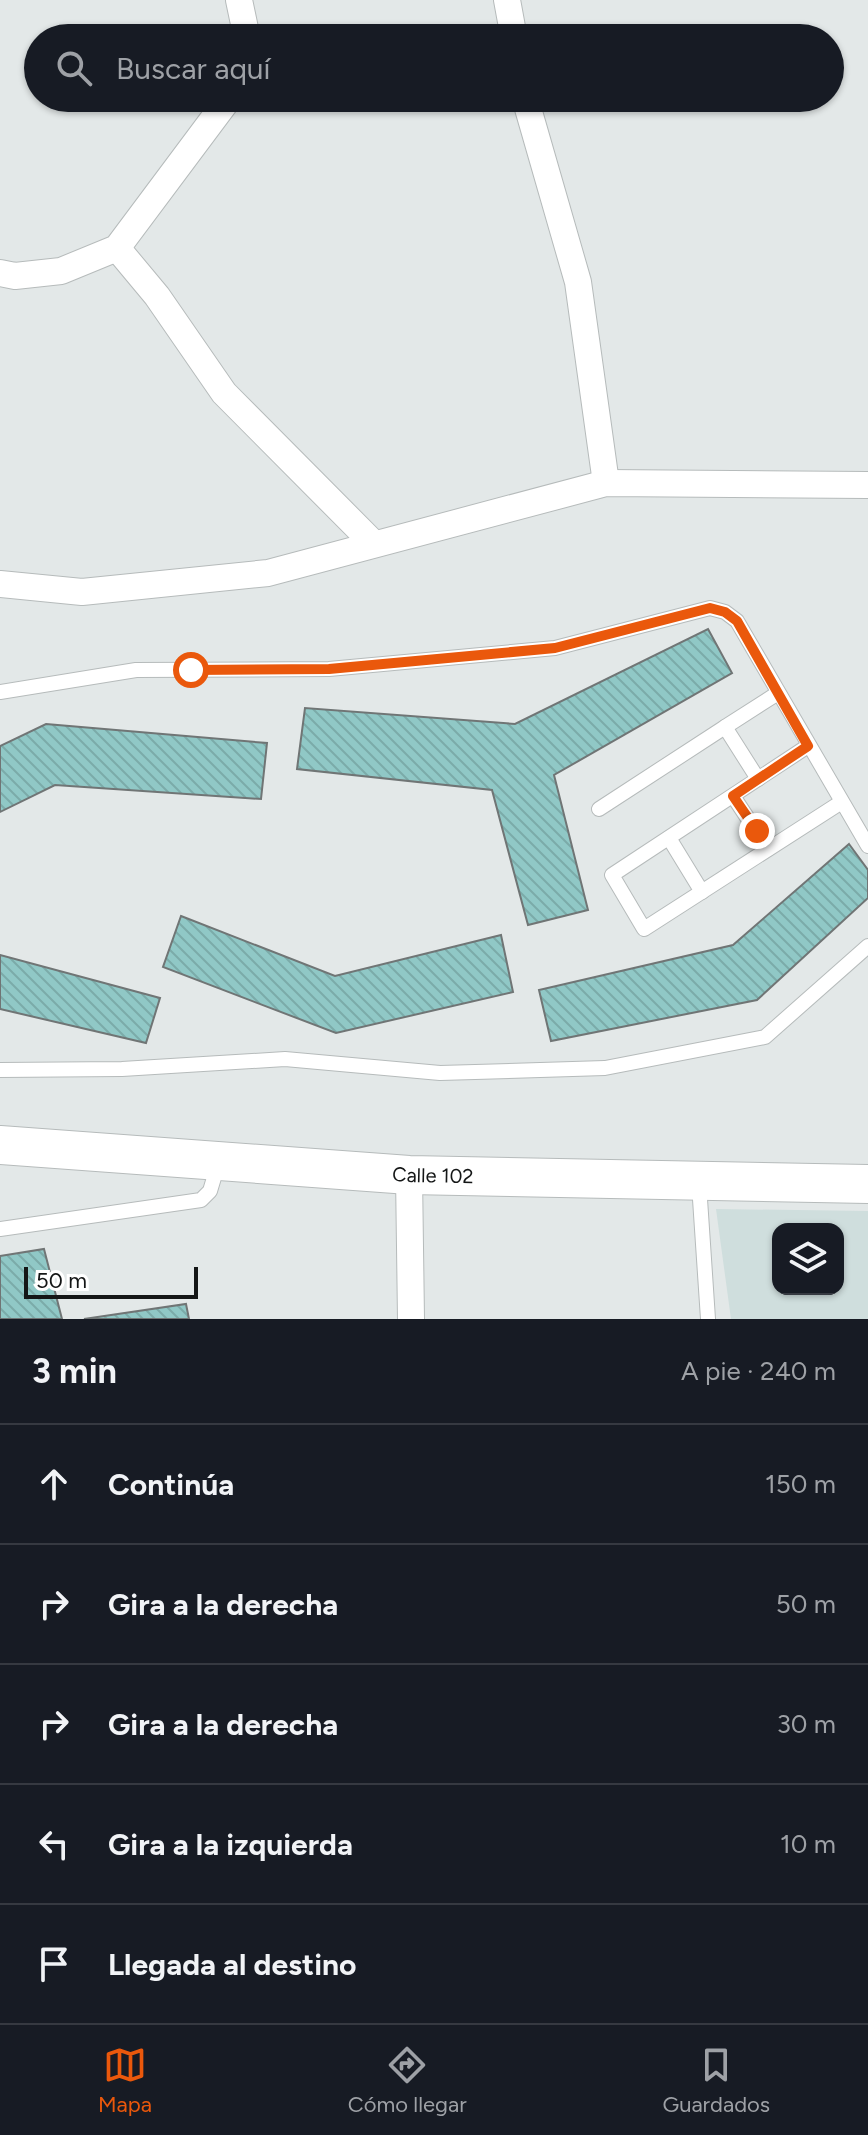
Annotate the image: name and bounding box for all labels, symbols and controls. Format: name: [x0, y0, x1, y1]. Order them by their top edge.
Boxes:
search box: [24, 24, 844, 112]
icon: search: [52, 46, 96, 90]
text: Buscar aquí: [116, 50, 270, 87]
route start: [173, 652, 209, 688]
route end: [739, 813, 775, 849]
street label: Calle 102: [391, 1162, 474, 1188]
map controls: [772, 1223, 844, 1295]
button: layers: [772, 1223, 844, 1295]
scale bar: [24, 1263, 198, 1299]
text: 50 m: [36, 1267, 87, 1294]
text: 3 min: [32, 1351, 117, 1392]
text: A pie · 240 m: [681, 1355, 836, 1387]
icon: ahead: [32, 1462, 76, 1506]
text: Continúa: [108, 1466, 234, 1503]
text: 150 m: [765, 1468, 836, 1500]
icon: right: [32, 1582, 76, 1626]
text: Gira a la derecha: [108, 1586, 338, 1623]
text: 50 m: [776, 1588, 836, 1620]
icon: right: [32, 1702, 76, 1746]
text: Gira a la derecha: [108, 1706, 338, 1743]
text: 30 m: [777, 1708, 836, 1740]
icon: left: [32, 1822, 76, 1866]
text: Gira a la izquierda: [108, 1826, 353, 1863]
text: 10 m: [780, 1828, 836, 1860]
icon: arrive: [32, 1942, 76, 1986]
text: Llegada al destino: [108, 1946, 356, 1983]
tab: Mapa: [98, 2043, 152, 2118]
tab: Cómo llegar: [348, 2043, 467, 2118]
tab: Guardados: [662, 2043, 770, 2118]

